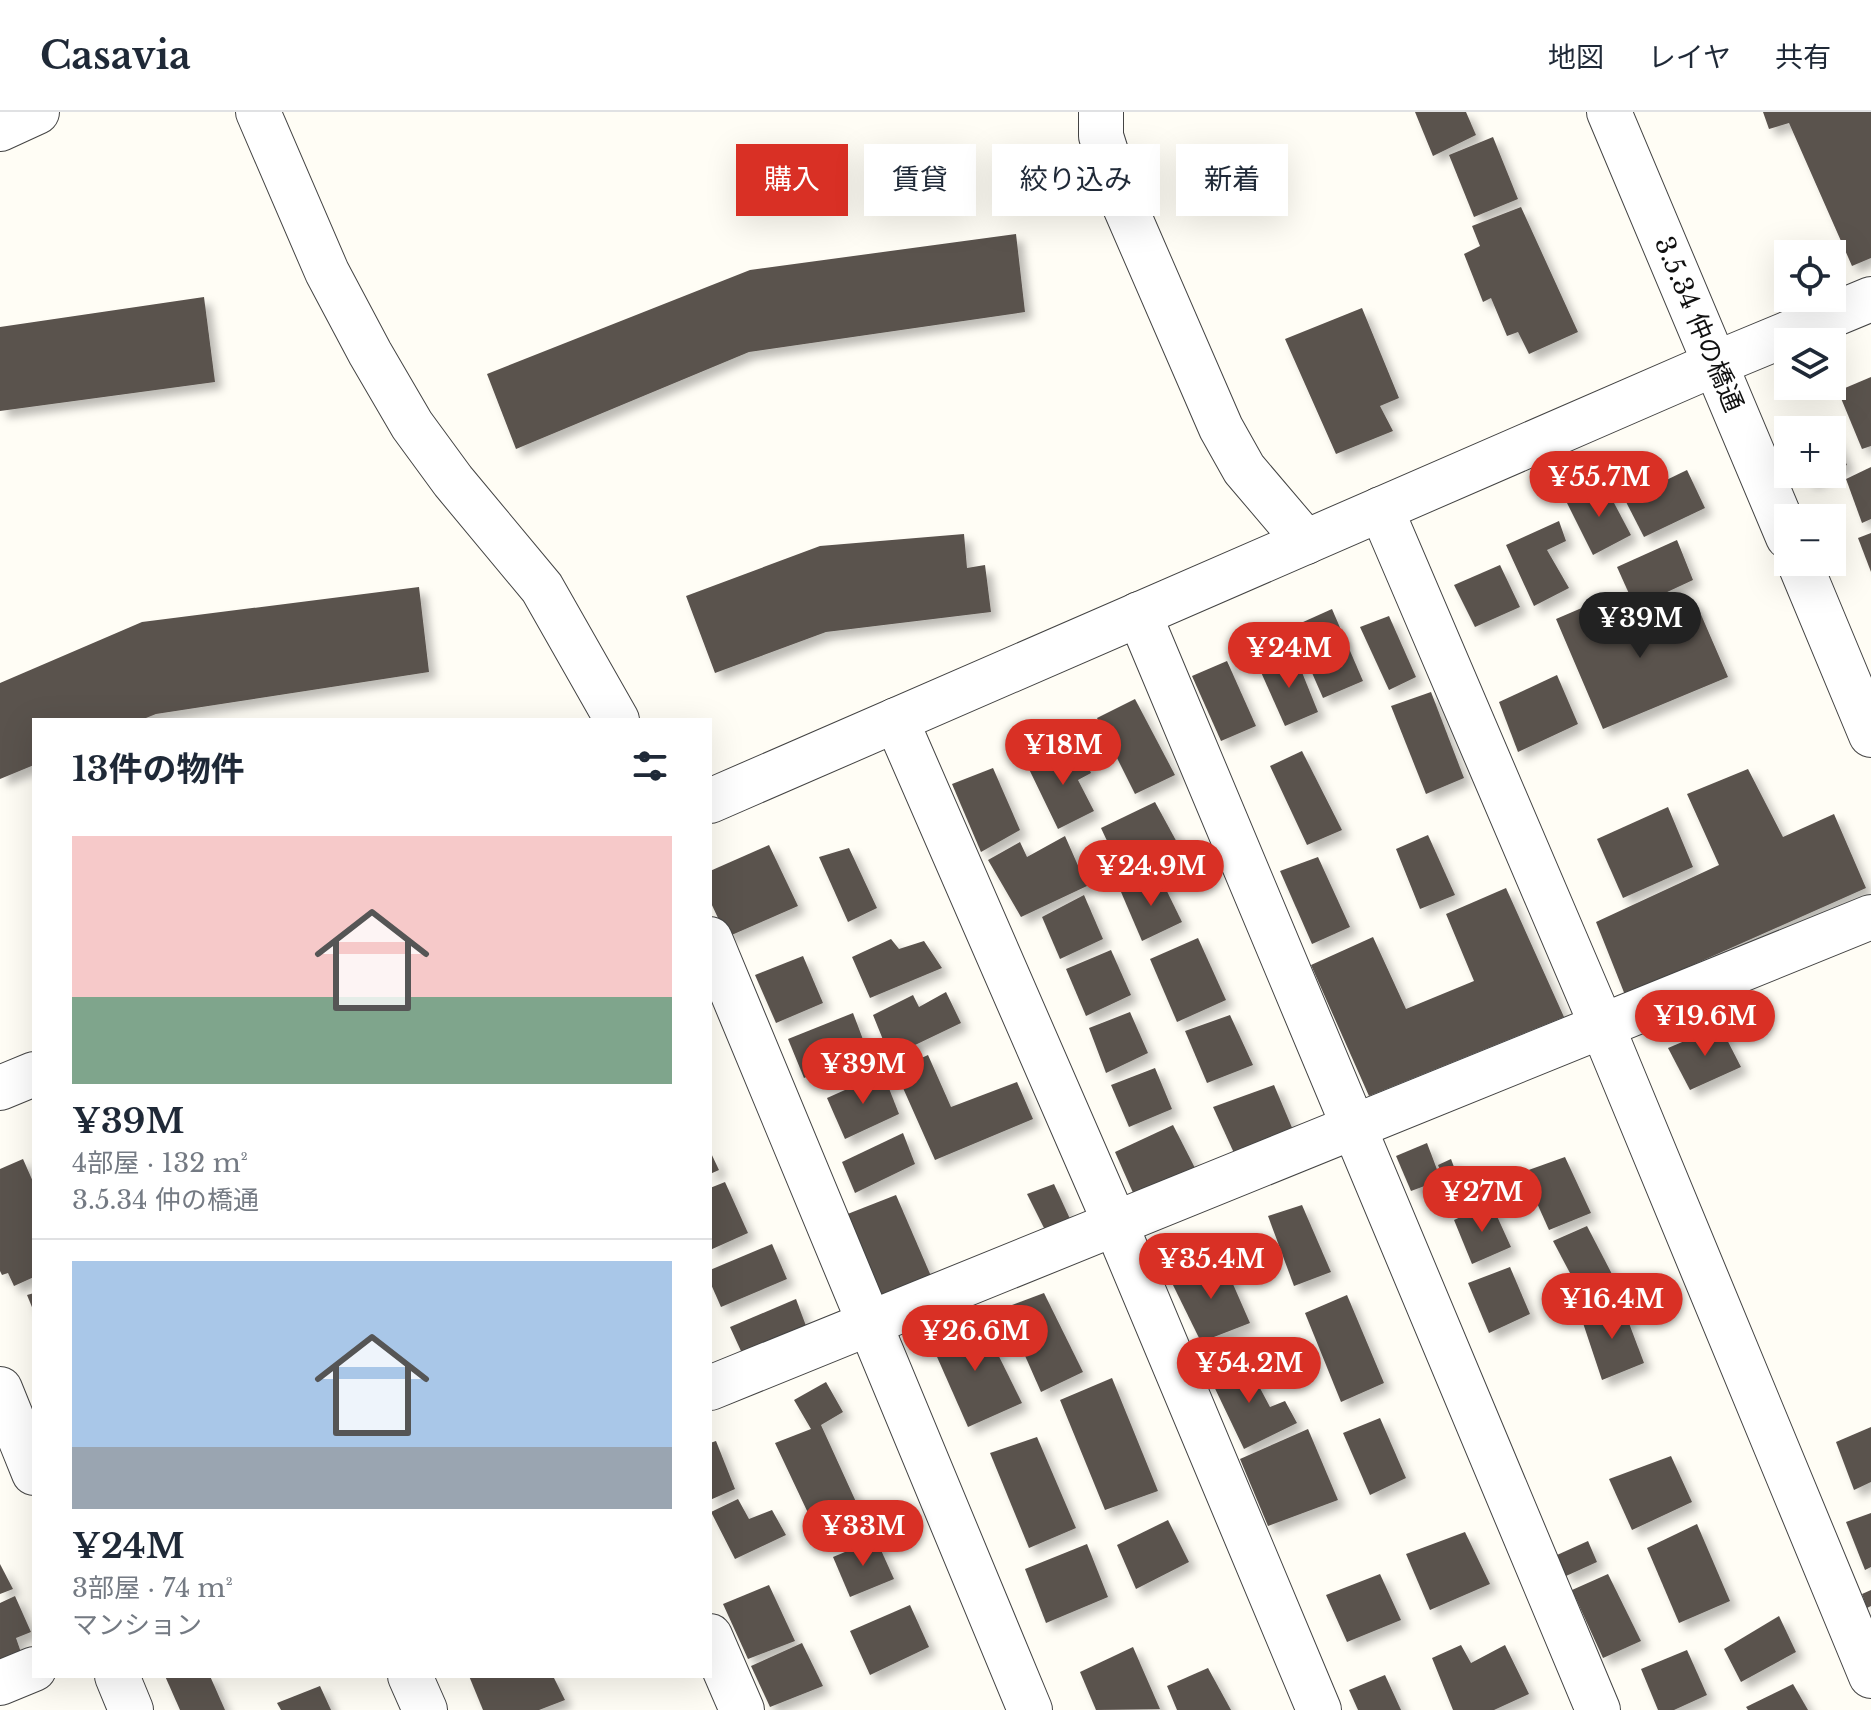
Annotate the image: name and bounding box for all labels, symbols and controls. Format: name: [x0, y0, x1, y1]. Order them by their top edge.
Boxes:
text: Casavia: [40, 32, 191, 79]
text: 地図: [1548, 40, 1604, 75]
text: レイヤ: [1648, 40, 1731, 75]
text: 共有: [1775, 40, 1831, 75]
chip: 購入: [736, 144, 848, 216]
chip: 賃貸: [864, 144, 976, 216]
chip: 絞り込み: [992, 144, 1160, 216]
chip: 新着: [1176, 144, 1288, 216]
street label: 3.5.34 仲の橋通: [1648, 232, 1750, 416]
map controls: [1774, 240, 1846, 576]
button: locate: [1774, 240, 1846, 312]
button: layers: [1774, 328, 1846, 400]
button: +: [1774, 416, 1846, 488]
pin: ¥55.7M: [1534, 451, 1664, 519]
text: ¥55.7M: [1548, 461, 1651, 493]
button: −: [1774, 504, 1846, 576]
pin: ¥39M: [1593, 592, 1687, 660]
text: ¥39M: [1597, 602, 1683, 634]
pin: ¥24M: [1242, 622, 1336, 690]
text: ¥24M: [1246, 632, 1332, 664]
pin: ¥18M: [1016, 719, 1110, 787]
text: ¥18M: [1023, 729, 1103, 761]
icon: filters: [628, 744, 672, 788]
text: 13件の物件: [72, 748, 244, 790]
pin: ¥24.9M: [1086, 840, 1216, 908]
text: ¥24.9M: [1096, 850, 1206, 882]
icon: home: [300, 888, 444, 1032]
pin: ¥19.6M: [1640, 990, 1770, 1058]
text: ¥19.6M: [1653, 1000, 1757, 1032]
pin: ¥39M: [816, 1038, 910, 1106]
text: ¥39M: [820, 1048, 906, 1080]
text: ¥39M: [72, 1100, 184, 1142]
text: 4部屋 · 132 m²: [72, 1147, 248, 1179]
pin: ¥27M: [1435, 1166, 1529, 1234]
text: ¥27M: [1441, 1176, 1523, 1208]
text: 3.5.34 仲の橋通: [72, 1184, 259, 1216]
pin: ¥35.4M: [1146, 1233, 1276, 1301]
text: ¥35.4M: [1157, 1243, 1265, 1275]
pin: ¥16.4M: [1547, 1273, 1677, 1341]
text: ¥16.4M: [1560, 1283, 1664, 1315]
pin: ¥26.6M: [910, 1305, 1040, 1373]
icon: home: [300, 1313, 444, 1457]
text: ¥26.6M: [920, 1315, 1030, 1347]
pin: ¥54.2M: [1184, 1337, 1314, 1405]
text: ¥54.2M: [1195, 1347, 1303, 1379]
pin: ¥33M: [816, 1500, 910, 1568]
text: ¥33M: [820, 1510, 906, 1542]
text: ¥24M: [72, 1525, 185, 1567]
text: 3部屋 · 74 m²: [72, 1572, 233, 1604]
text: マンション: [72, 1609, 202, 1641]

